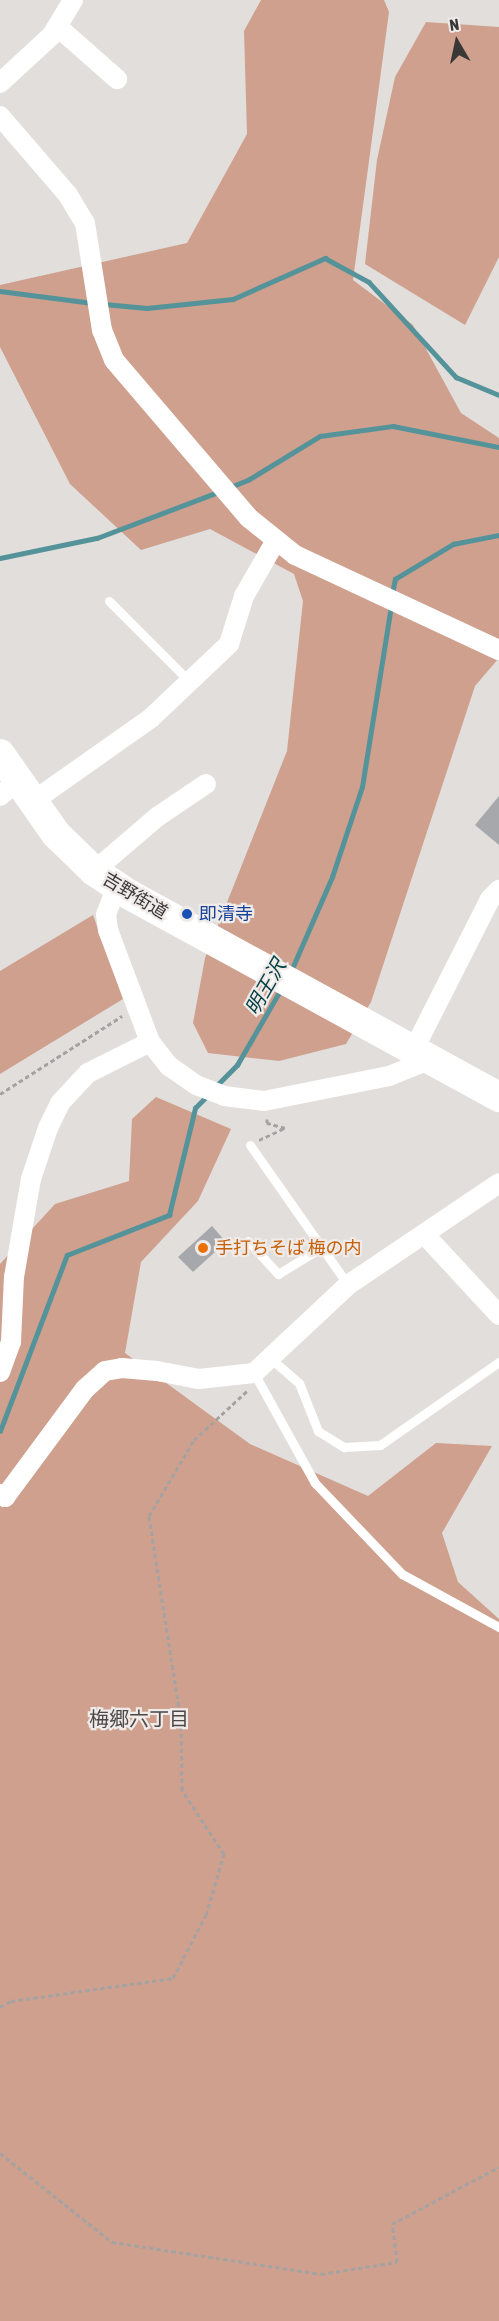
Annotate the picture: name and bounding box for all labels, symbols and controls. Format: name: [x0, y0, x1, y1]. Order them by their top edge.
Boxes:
north arrow: [427, 12, 487, 72]
text: N: [448, 15, 460, 34]
street label: 吉野街道: [99, 868, 171, 924]
place label: 即清寺: [199, 903, 253, 925]
marker: 即清寺: [180, 907, 194, 921]
water label: 明王沢: [240, 955, 290, 1019]
place label: 手打ちそば 梅の内: [215, 1237, 361, 1259]
marker: 手打ちそば 梅の内: [196, 1241, 210, 1255]
district label: 梅郷六丁目: [89, 1706, 189, 1730]

